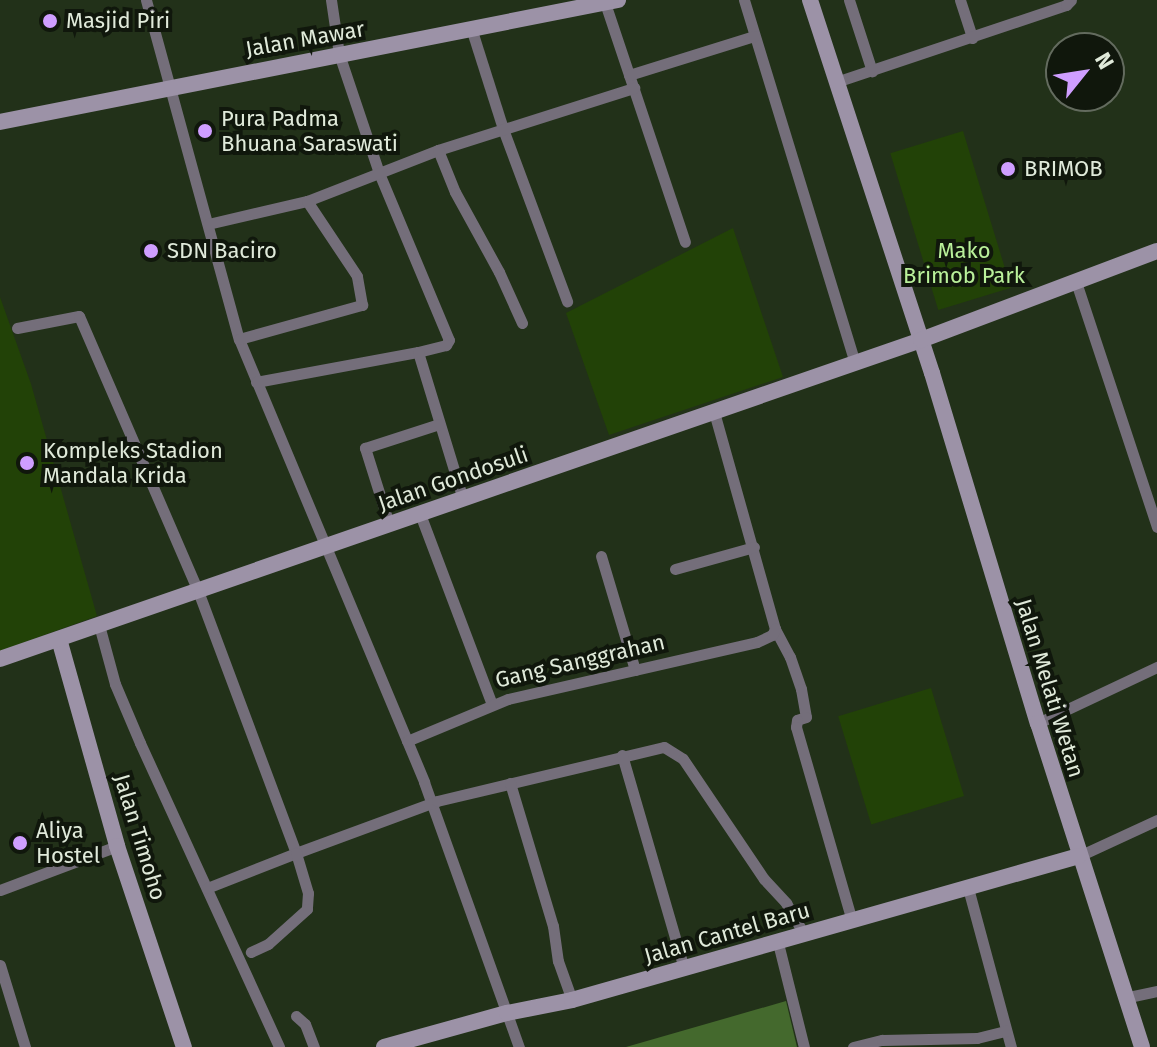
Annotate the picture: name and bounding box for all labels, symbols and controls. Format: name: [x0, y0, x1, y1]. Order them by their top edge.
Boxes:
place label: Masjid Piri: [66, 8, 170, 34]
marker: Masjid Piri: [41, 12, 59, 30]
street label: Jalan Mawar: [243, 16, 367, 62]
north arrow: [1045, 32, 1125, 112]
text: N: [1089, 48, 1120, 74]
place label: Pura Padma Bhuana Saraswati: [221, 105, 398, 156]
marker: Pura Padma Bhuana Saraswati: [196, 122, 214, 140]
place label: BRIMOB: [1024, 156, 1103, 182]
marker: BRIMOB: [999, 160, 1017, 178]
park label: Mako Brimob Park: [903, 237, 1025, 288]
place label: SDN Baciro: [167, 238, 277, 264]
marker: SDN Baciro: [142, 242, 160, 260]
place label: Kompleks Stadion Mandala Krida: [43, 437, 223, 488]
street label: Jalan Gondosuli: [375, 441, 531, 517]
marker: Kompleks Stadion Mandala Krida: [18, 454, 36, 472]
street label: Jalan Melati Wetan: [1010, 595, 1090, 781]
street label: Gang Sanggrahan: [493, 629, 667, 693]
street label: Jalan Timoho: [108, 771, 172, 903]
place label: Aliya Hostel: [36, 817, 100, 868]
marker: Aliya Hostel: [11, 834, 29, 852]
street label: Jalan Cantel Baru: [641, 897, 813, 969]

